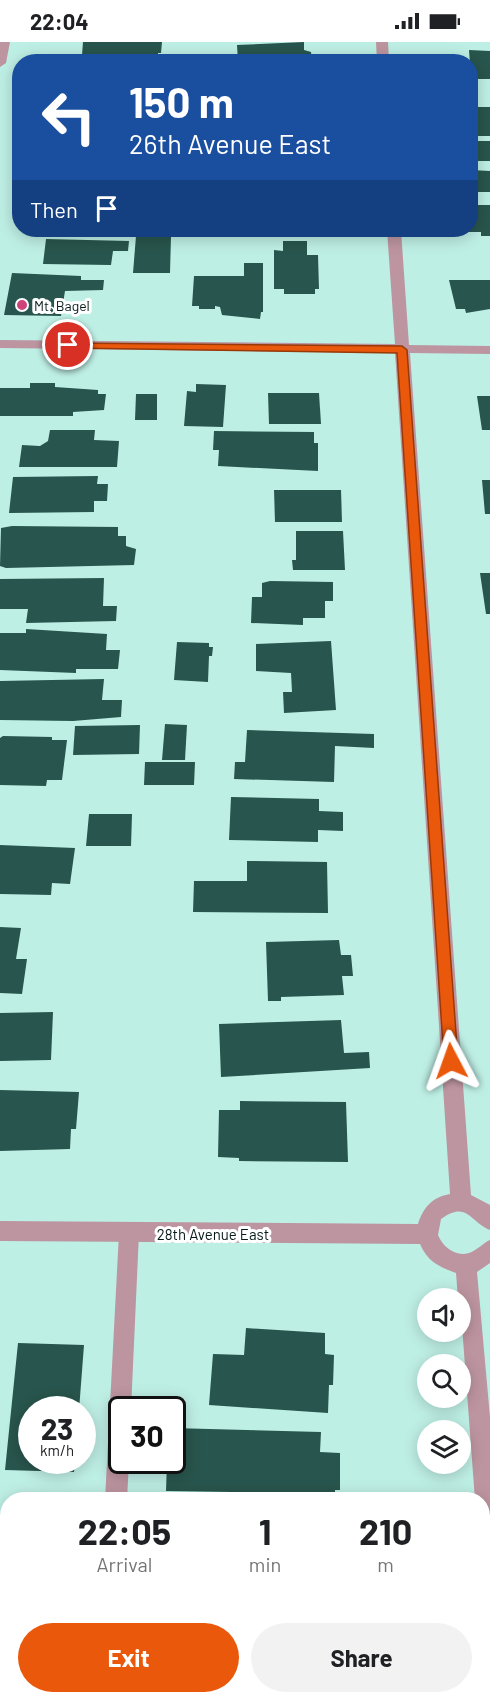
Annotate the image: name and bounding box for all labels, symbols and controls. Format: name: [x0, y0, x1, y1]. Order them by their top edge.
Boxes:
text: 22:04: [30, 8, 89, 34]
text: 150 m: [129, 76, 234, 126]
icon: left: [30, 78, 108, 156]
text: 26th Avenue East: [129, 127, 331, 159]
icon: arrive: [90, 192, 123, 225]
text: Then: [30, 196, 78, 222]
place label: Mt. Bagel: [34, 297, 90, 314]
marker: Mt. Bagel: [15, 298, 29, 312]
pin: [42, 319, 93, 370]
icon: arrive: [51, 328, 84, 361]
position arrow: [419, 1029, 483, 1093]
street label: 28th Avenue East: [157, 1225, 269, 1243]
map controls: [417, 1288, 471, 1474]
button: sound: [417, 1288, 471, 1342]
button: search: [417, 1354, 471, 1408]
speed limit sign: 30: [108, 1396, 186, 1474]
text: 23: [41, 1410, 73, 1446]
button: layers: [417, 1420, 471, 1474]
text: km/h: [40, 1441, 74, 1459]
text: 22:05: [78, 1509, 171, 1552]
text: 1: [259, 1509, 271, 1552]
text: 210: [359, 1509, 412, 1552]
text: Arrival: [96, 1552, 152, 1576]
text: min: [249, 1552, 281, 1576]
text: m: [377, 1552, 394, 1576]
button: Exit: [18, 1623, 239, 1692]
button: Share: [251, 1623, 472, 1692]

